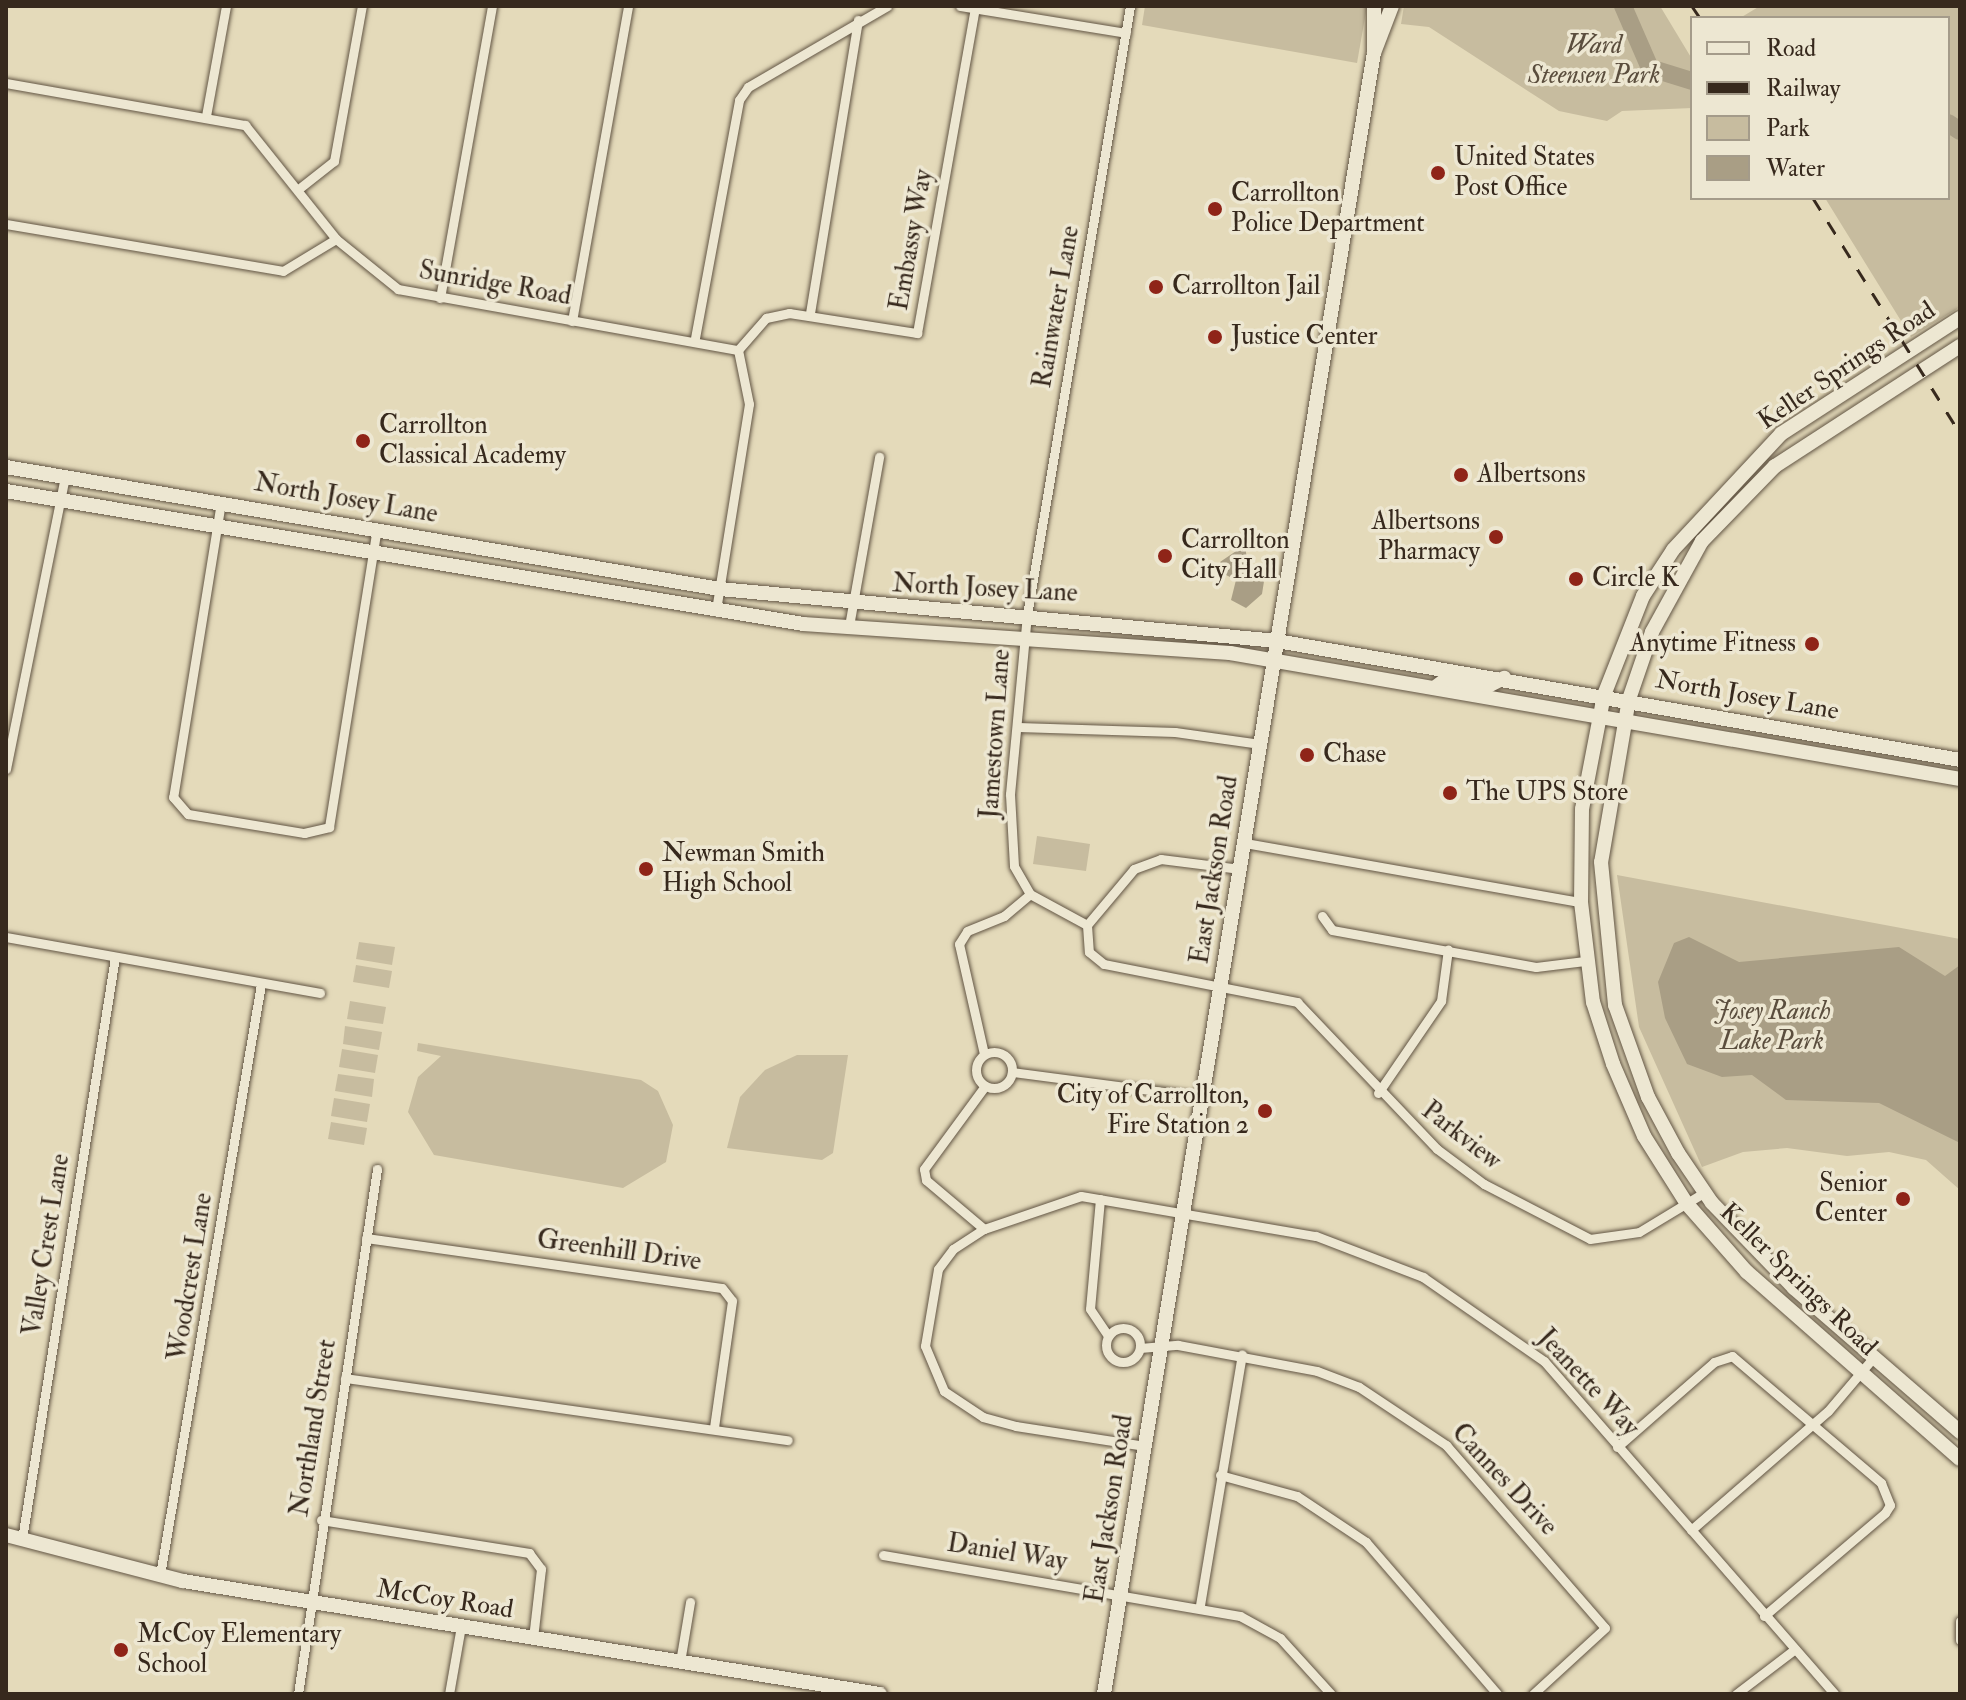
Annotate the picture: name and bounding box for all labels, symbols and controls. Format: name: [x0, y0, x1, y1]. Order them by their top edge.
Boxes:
legend: [1690, 16, 1950, 200]
park label: Ward Steensen Park: [1528, 30, 1660, 92]
text: Road: [1766, 33, 1816, 64]
text: Railway: [1766, 73, 1840, 104]
text: Park: [1766, 113, 1810, 144]
place label: United States Post Office: [1454, 142, 1595, 204]
text: Water: [1766, 153, 1825, 184]
marker: United States Post Office: [1429, 164, 1447, 182]
street label: Embassy Way: [884, 167, 940, 313]
place label: Carrollton Police Department: [1231, 178, 1425, 240]
marker: Carrollton Police Department: [1206, 200, 1224, 218]
street label: Rainwater Lane: [1027, 223, 1087, 391]
street label: Sunridge Road: [416, 255, 574, 313]
place label: Carrollton Jail: [1172, 271, 1320, 303]
marker: Carrollton Jail: [1147, 278, 1165, 296]
street label: Keller Springs Road: [1752, 295, 1942, 437]
place label: Justice Center: [1231, 321, 1378, 353]
marker: Justice Center: [1206, 328, 1224, 346]
place label: Carrollton Classical Academy: [379, 410, 566, 472]
marker: Carrollton Classical Academy: [354, 432, 372, 450]
place label: Albertsons: [1477, 459, 1586, 491]
marker: Albertsons: [1452, 466, 1470, 484]
street label: North Josey Lane: [252, 468, 440, 530]
place label: Albertsons Pharmacy: [1371, 506, 1480, 568]
place label: Carrollton City Hall: [1181, 525, 1290, 586]
marker: Albertsons Pharmacy: [1487, 528, 1505, 546]
marker: Carrollton City Hall: [1156, 547, 1174, 565]
place label: Circle K: [1592, 563, 1679, 595]
street label: North Josey Lane: [892, 569, 1078, 609]
marker: Circle K: [1567, 570, 1585, 588]
place label: Anytime Fitness: [1630, 628, 1796, 660]
marker: Anytime Fitness: [1803, 635, 1821, 653]
street label: Jamestown Lane: [975, 648, 1017, 820]
street label: North Josey Lane: [1653, 665, 1841, 727]
place label: Chase: [1323, 739, 1386, 771]
marker: Chase: [1298, 746, 1316, 764]
street label: East Jackson Road: [1185, 774, 1245, 966]
place label: The UPS Store: [1466, 777, 1628, 809]
marker: The UPS Store: [1441, 784, 1459, 802]
place label: Newman Smith High School: [662, 838, 825, 900]
marker: Newman Smith High School: [637, 860, 655, 878]
park label: Josey Ranch Lake Park: [1713, 996, 1831, 1058]
place label: City of Carrollton, Fire Station 2: [1057, 1080, 1249, 1142]
street label: Parkview: [1415, 1095, 1507, 1177]
marker: City of Carrollton, Fire Station 2: [1256, 1102, 1274, 1120]
street label: Valley Crest Lane: [17, 1152, 77, 1338]
place label: Senior Center: [1815, 1168, 1887, 1230]
marker: Senior Center: [1894, 1190, 1912, 1208]
street label: Woodcrest Lane: [162, 1191, 220, 1363]
street label: Keller Springs Road: [1713, 1197, 1883, 1363]
street label: Greenhill Drive: [535, 1224, 703, 1278]
street label: Jeanette Way: [1531, 1323, 1645, 1443]
street label: Northland Street: [285, 1337, 343, 1519]
street label: East Jackson Road: [1080, 1413, 1140, 1605]
street label: Cannes Drive: [1444, 1418, 1564, 1542]
street label: Daniel Way: [945, 1528, 1069, 1578]
street label: McCoy Road: [374, 1574, 516, 1626]
place label: McCoy Elementary School: [137, 1619, 341, 1680]
marker: McCoy Elementary School: [112, 1641, 130, 1659]

